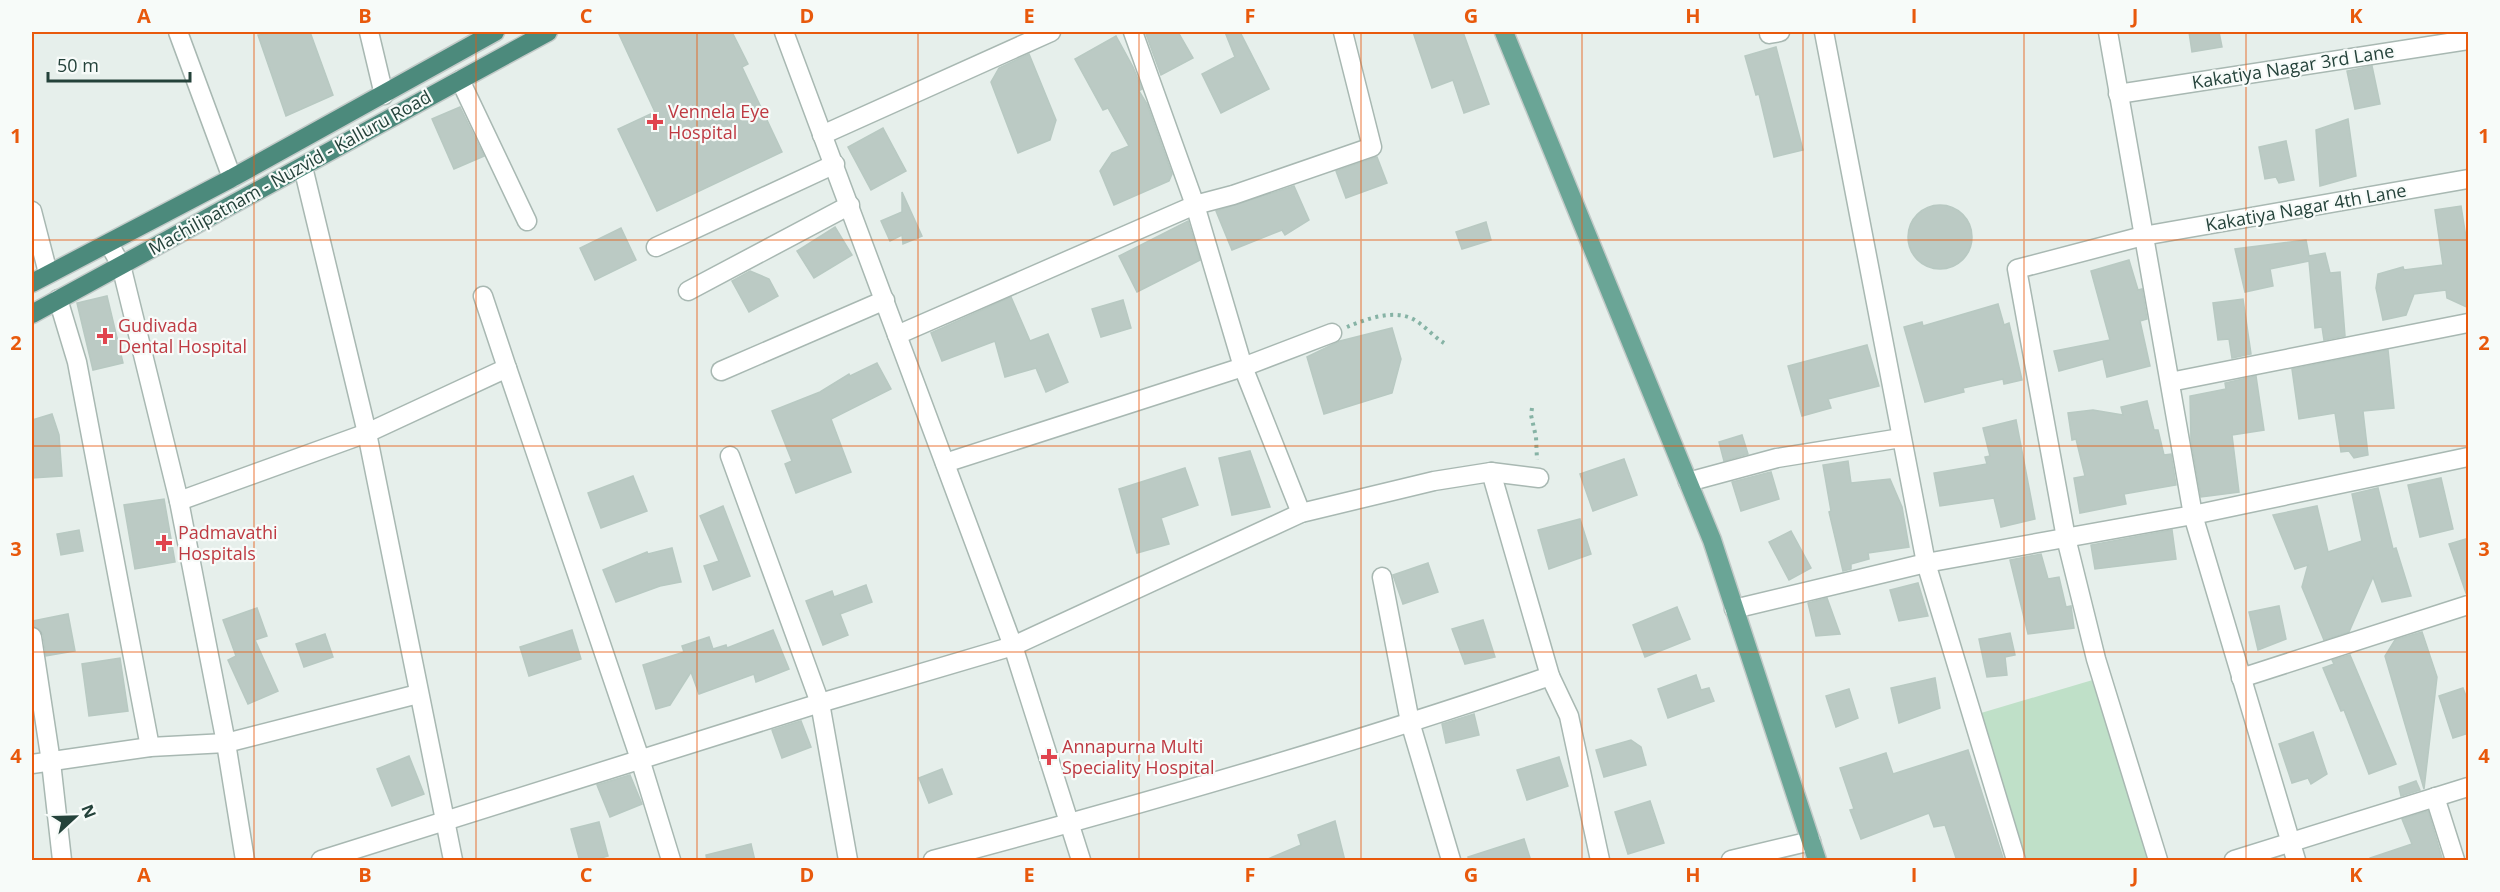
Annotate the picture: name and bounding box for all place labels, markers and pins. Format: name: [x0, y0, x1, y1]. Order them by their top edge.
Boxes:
place label: Vennela Eye Hospital: [668, 99, 769, 144]
marker: Vennela Eye Hospital: [646, 113, 664, 131]
place label: Gudivada Dental Hospital: [118, 313, 247, 358]
marker: Gudivada Dental Hospital: [96, 327, 114, 345]
place label: Padmavathi Hospitals: [178, 520, 278, 565]
marker: Padmavathi Hospitals: [155, 534, 173, 552]
place label: Annapurna Multi Speciality Hospital: [1062, 734, 1215, 779]
marker: Annapurna Multi Speciality Hospital: [1040, 748, 1058, 766]

